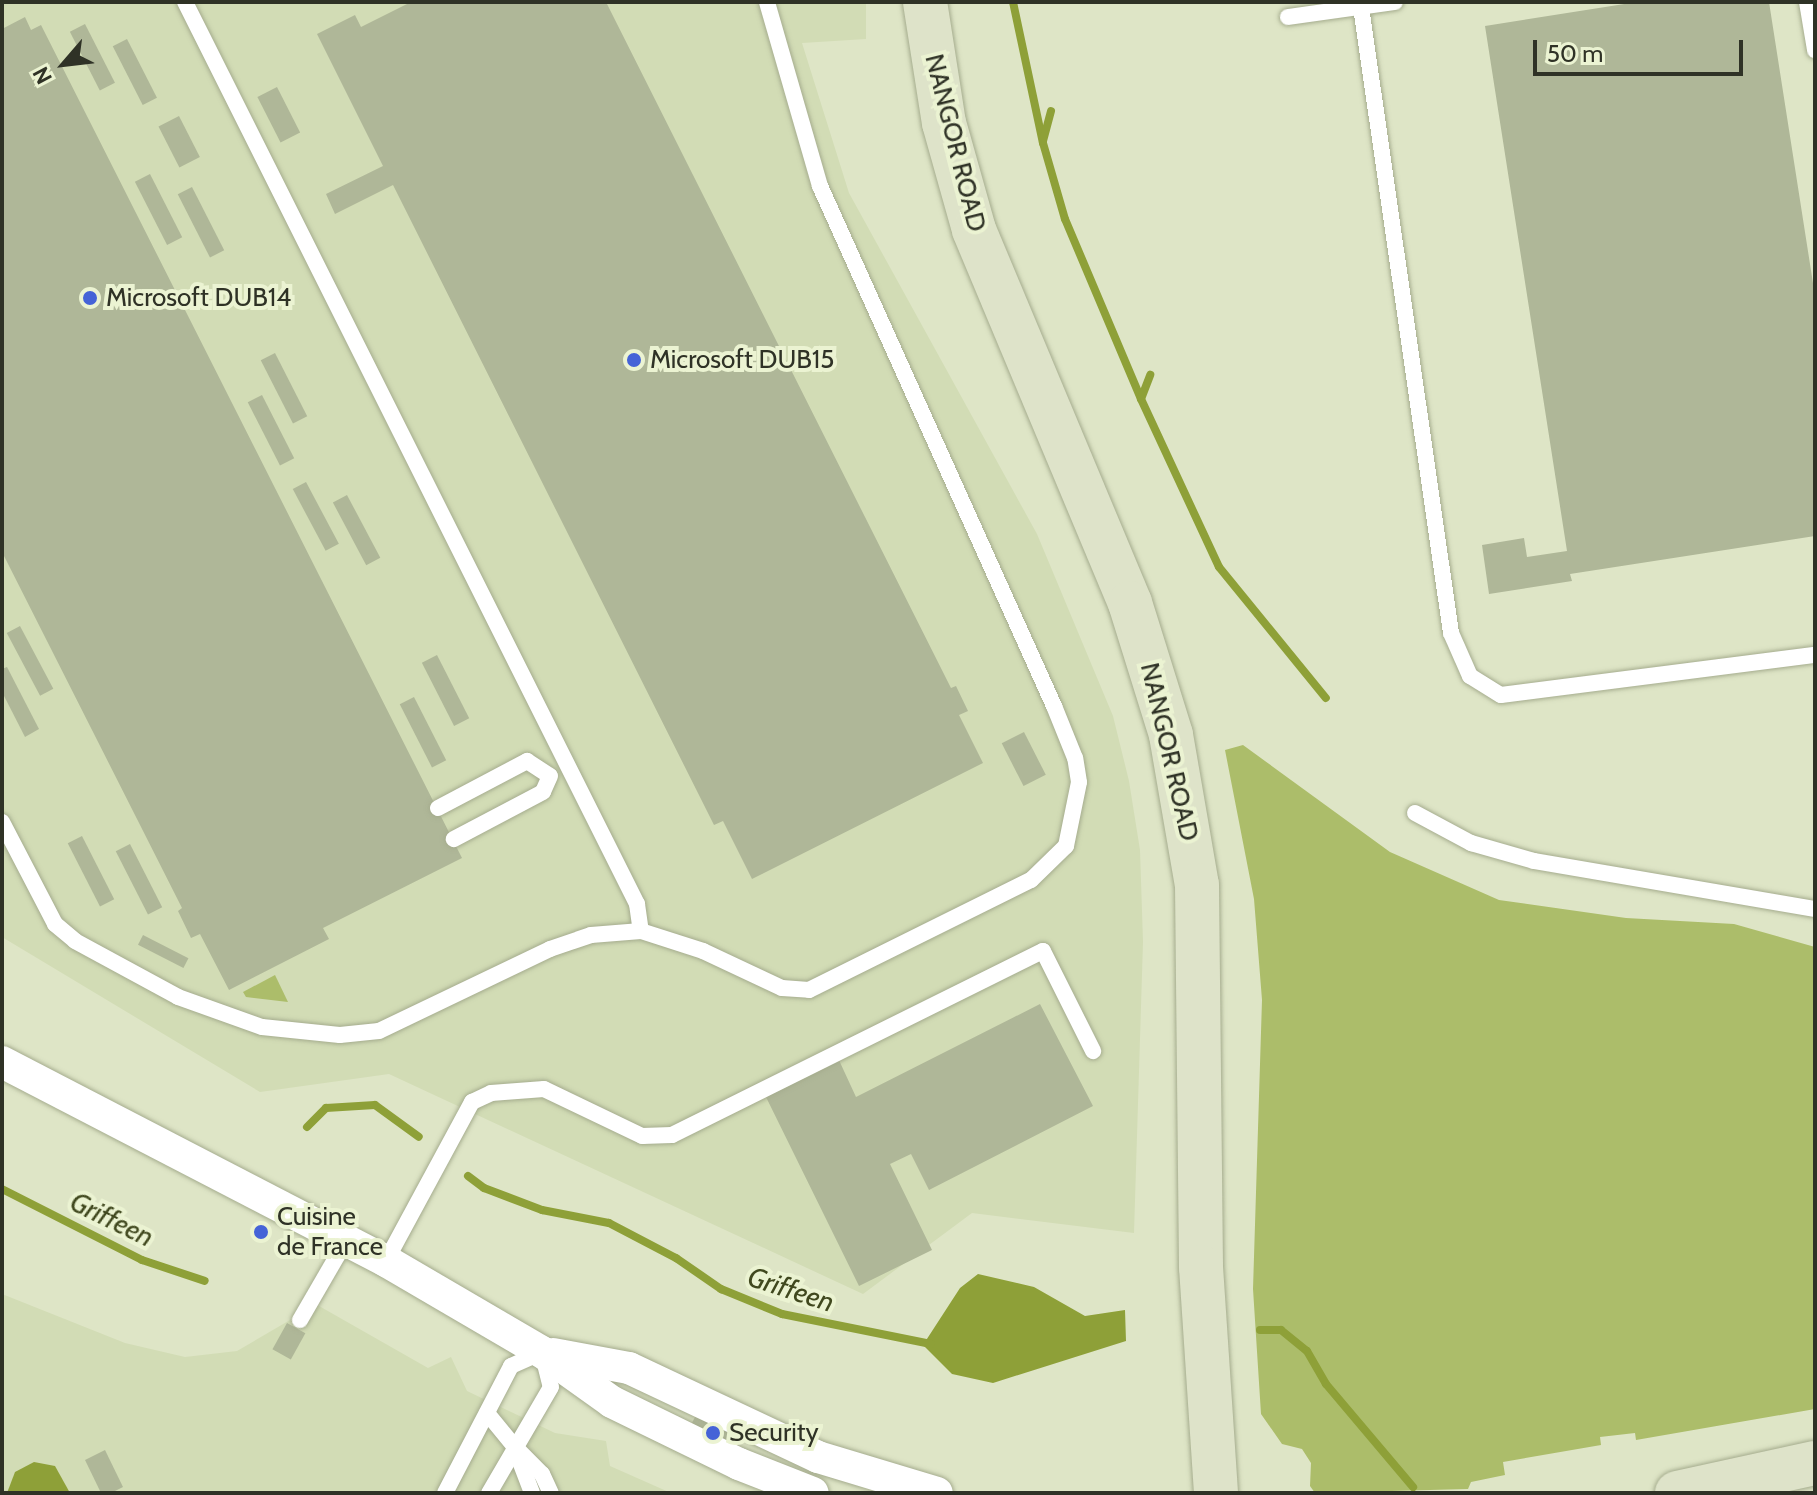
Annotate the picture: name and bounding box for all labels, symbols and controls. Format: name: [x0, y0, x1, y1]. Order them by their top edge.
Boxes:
north arrow: [24, 24, 104, 104]
scale bar: [1537, 24, 1747, 74]
text: 50 m: [1547, 39, 1603, 68]
street label: NANGOR ROAD: [918, 51, 992, 235]
text: N: [27, 62, 58, 89]
place label: Microsoft DUB14: [106, 282, 291, 314]
marker: Microsoft DUB14: [81, 289, 99, 307]
place label: Microsoft DUB15: [650, 344, 834, 376]
marker: Microsoft DUB15: [625, 351, 643, 369]
street label: NANGOR ROAD: [1133, 660, 1205, 844]
water label: Griffeen: [65, 1184, 159, 1254]
place label: Cuisine de France: [277, 1201, 383, 1262]
marker: Cuisine de France: [252, 1223, 270, 1241]
water label: Griffeen: [744, 1259, 838, 1319]
place label: Security: [729, 1417, 819, 1449]
marker: Security: [704, 1424, 722, 1442]

